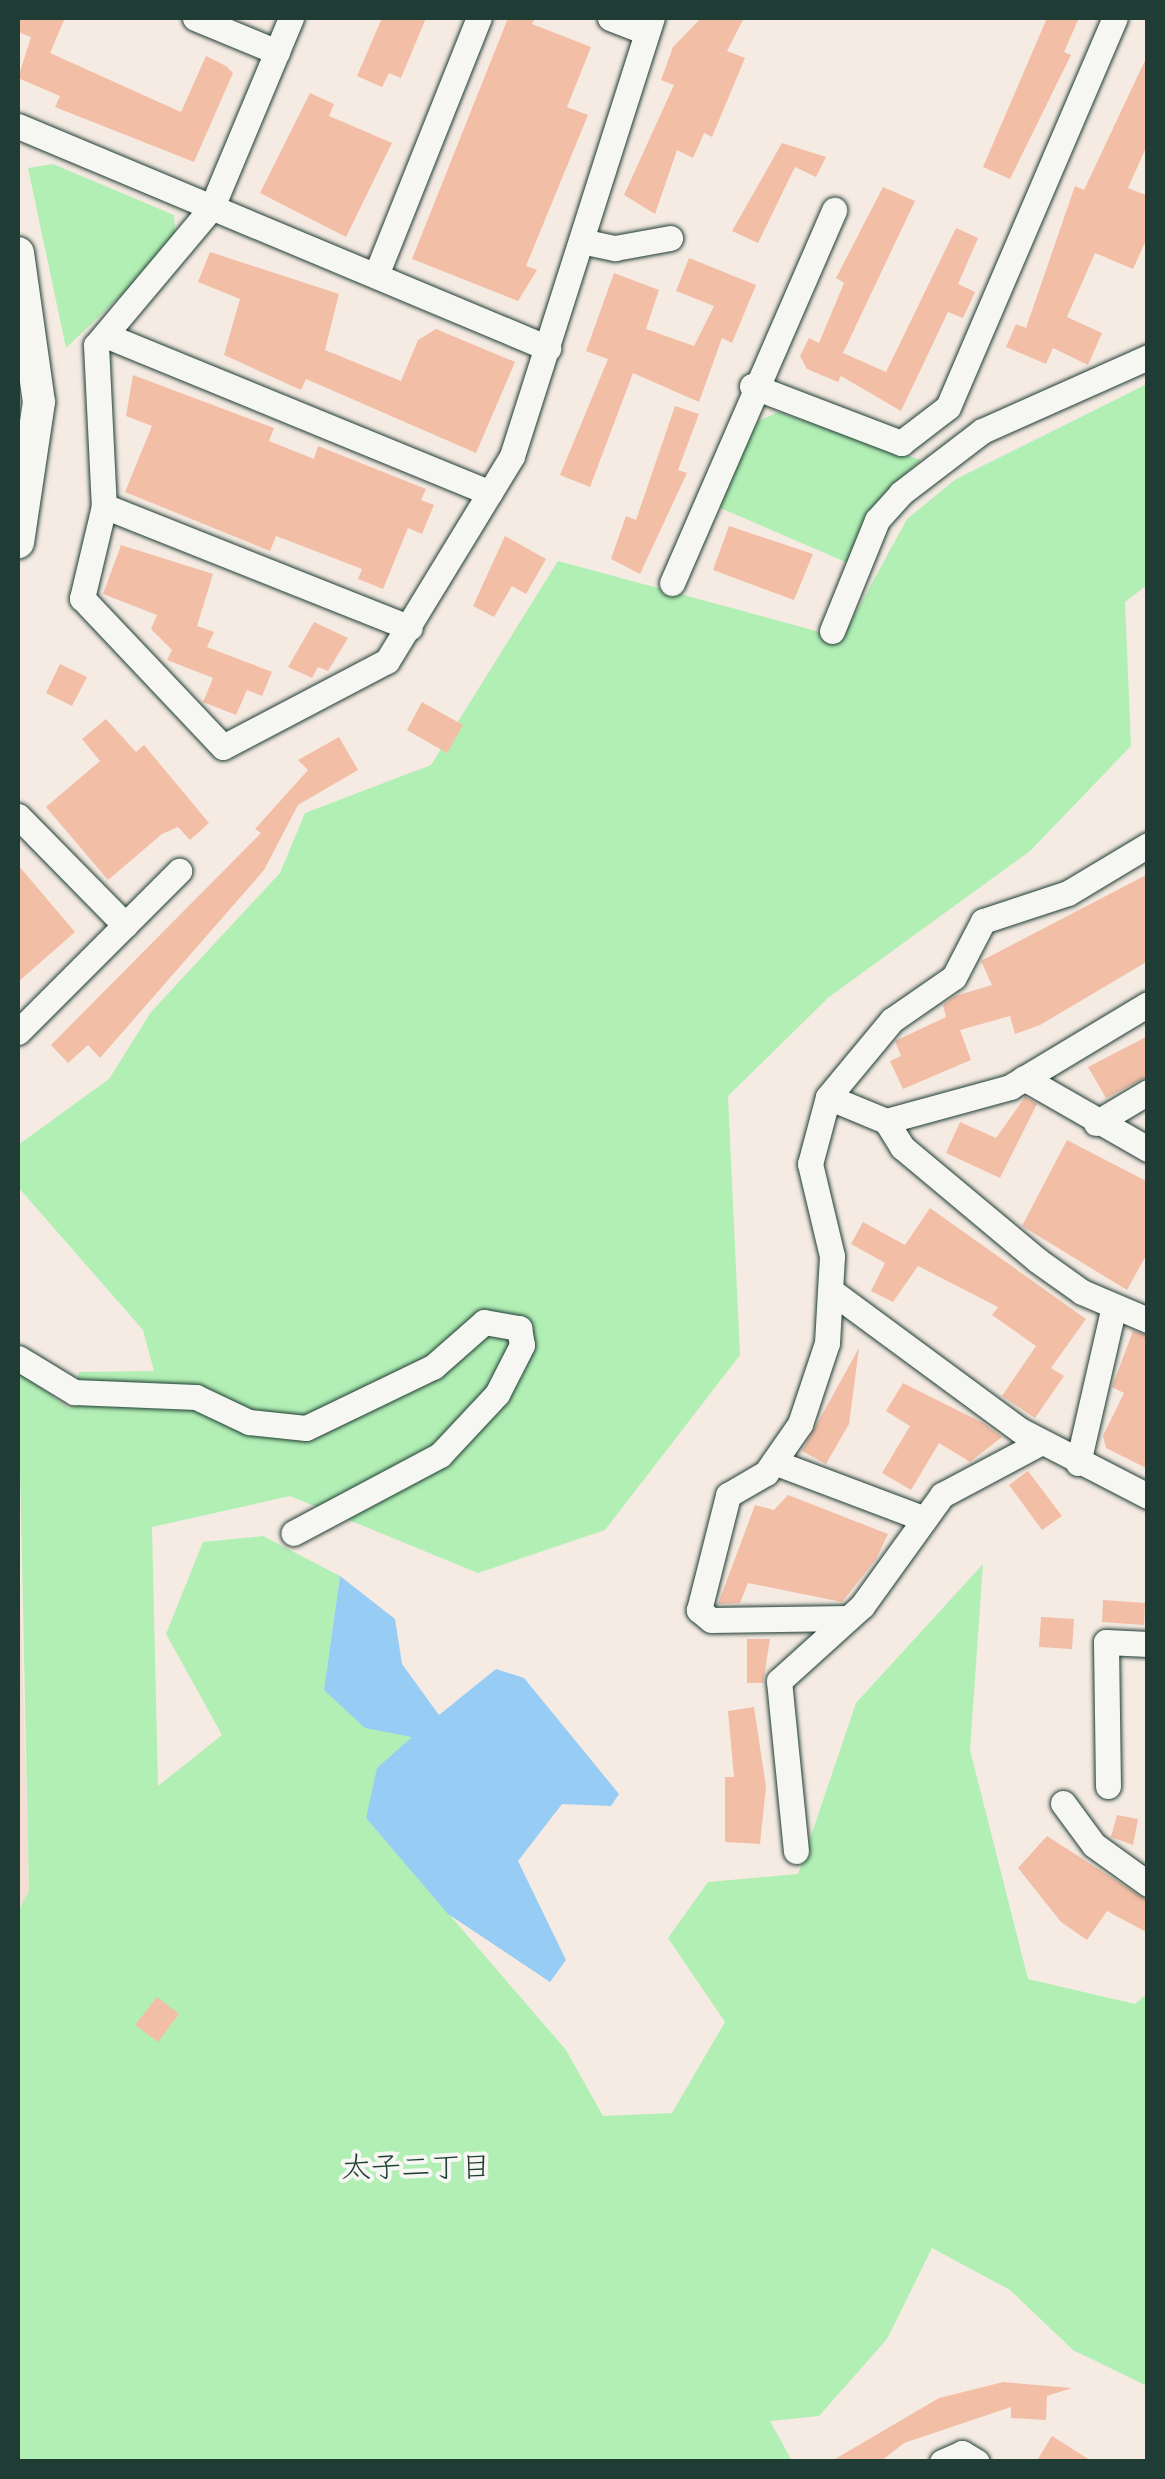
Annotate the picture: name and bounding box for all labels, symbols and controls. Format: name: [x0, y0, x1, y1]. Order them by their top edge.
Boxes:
district label: 太子二丁目: [341, 2149, 491, 2185]

